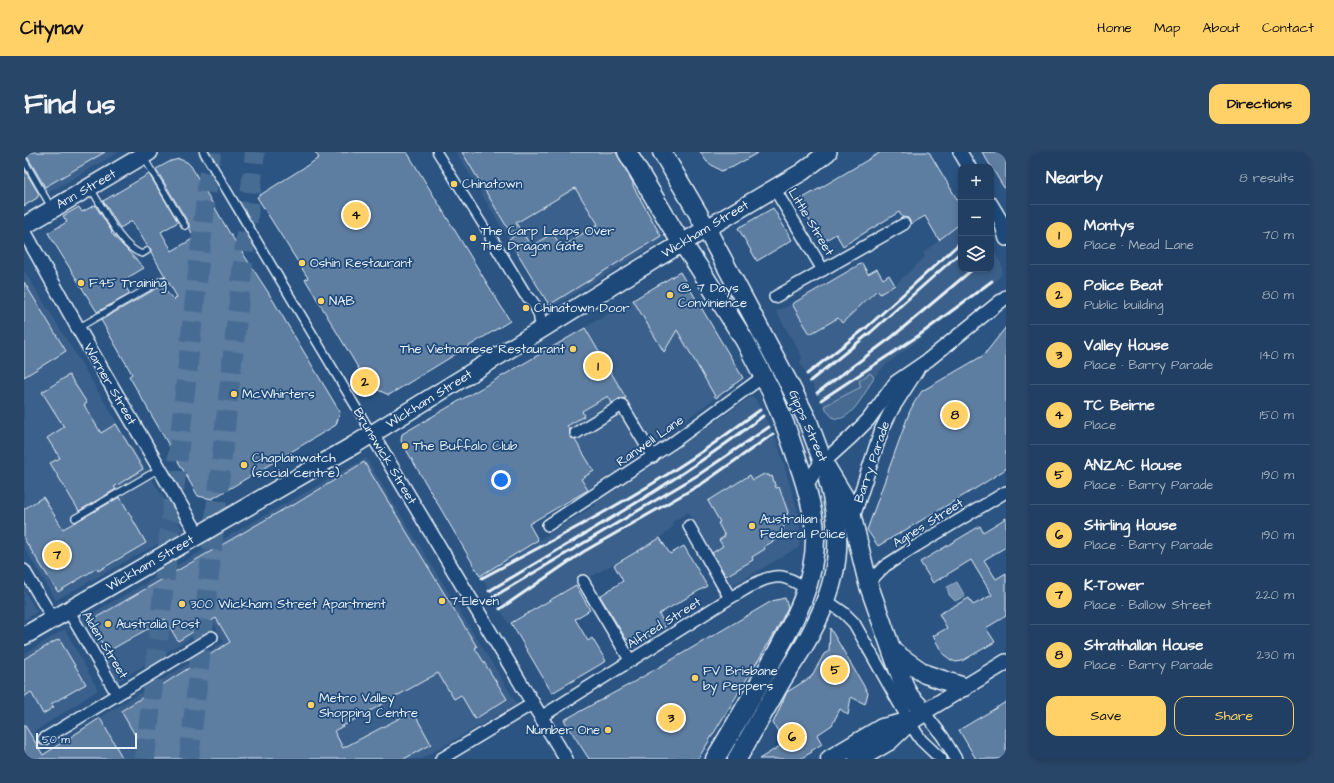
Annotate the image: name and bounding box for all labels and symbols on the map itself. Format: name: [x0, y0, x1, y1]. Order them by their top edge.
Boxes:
street label: Ann Street: [53, 164, 120, 213]
place label: Chinatown: [462, 175, 523, 193]
marker: Chinatown: [449, 179, 459, 189]
street label: Little Street: [784, 185, 839, 260]
street label: Wickham Street: [658, 195, 753, 262]
pin: 4: [343, 200, 369, 230]
place label: The Carp Leaps Over The Dragon Gate: [481, 222, 614, 256]
marker: The Carp Leaps Over The Dragon Gate: [468, 233, 478, 243]
place label: Oshin Restaurant: [310, 254, 413, 272]
marker: Oshin Restaurant: [297, 258, 307, 268]
place label: F45 Training: [89, 274, 167, 293]
marker: F45 Training: [76, 278, 86, 288]
place label: @ 7 Days Convinience: [678, 279, 747, 312]
marker: @ 7 Days Convinience: [665, 290, 675, 300]
place label: NAB: [329, 292, 355, 310]
marker: NAB: [316, 296, 326, 306]
place label: Chinatown Door: [534, 299, 630, 317]
marker: Chinatown Door: [521, 303, 531, 313]
street label: Warner Street: [79, 340, 141, 429]
place label: The Vietnamese Restaurant: [400, 340, 566, 358]
marker: The Vietnamese Restaurant: [568, 344, 578, 354]
pin: 1: [585, 351, 611, 381]
street label: Wickham Street: [382, 365, 476, 433]
pin: 2: [352, 367, 378, 397]
place label: McWhirters: [242, 385, 315, 403]
street label: Gipps Street: [784, 387, 832, 466]
marker: McWhirters: [229, 389, 239, 399]
pin: 8: [942, 400, 968, 430]
street label: Brunswick Street: [349, 404, 421, 508]
street label: Ranwell Lane: [613, 411, 687, 471]
street label: Barry Parade: [850, 419, 895, 505]
place label: The Buffalo Club: [413, 437, 518, 455]
marker: The Buffalo Club: [400, 441, 410, 451]
place label: Chaplainwatch (social centre): [252, 449, 340, 482]
marker: Chaplainwatch (social centre): [239, 460, 249, 470]
your location: [491, 470, 511, 490]
street label: Agnes Street: [889, 494, 968, 553]
place label: Australian Federal Police: [760, 510, 846, 543]
marker: Australian Federal Police: [747, 521, 757, 531]
street label: Wickham Street: [103, 530, 198, 596]
pin: 7: [44, 540, 70, 570]
place label: 7-Eleven: [450, 592, 500, 610]
street label: Alfred Street: [623, 593, 705, 653]
place label: 300 Wickham Street Apartment: [190, 595, 387, 613]
marker: 7-Eleven: [437, 596, 447, 606]
marker: 300 Wickham Street Apartment: [177, 599, 187, 609]
street label: Alden Street: [78, 608, 133, 683]
place label: Australia Post: [116, 615, 200, 633]
marker: Australia Post: [103, 619, 113, 629]
pin: 5: [822, 655, 848, 685]
place label: FV Brisbane by Peppers: [703, 662, 778, 696]
marker: FV Brisbane by Peppers: [690, 673, 700, 683]
place label: Metro Valley Shopping Centre: [319, 689, 418, 723]
marker: Metro Valley Shopping Centre: [306, 700, 316, 710]
pin: 3: [658, 703, 684, 733]
place label: Number One: [526, 721, 600, 739]
pin: 6: [779, 722, 805, 752]
marker: Number One: [603, 725, 613, 735]
scale bar: [36, 731, 137, 750]

